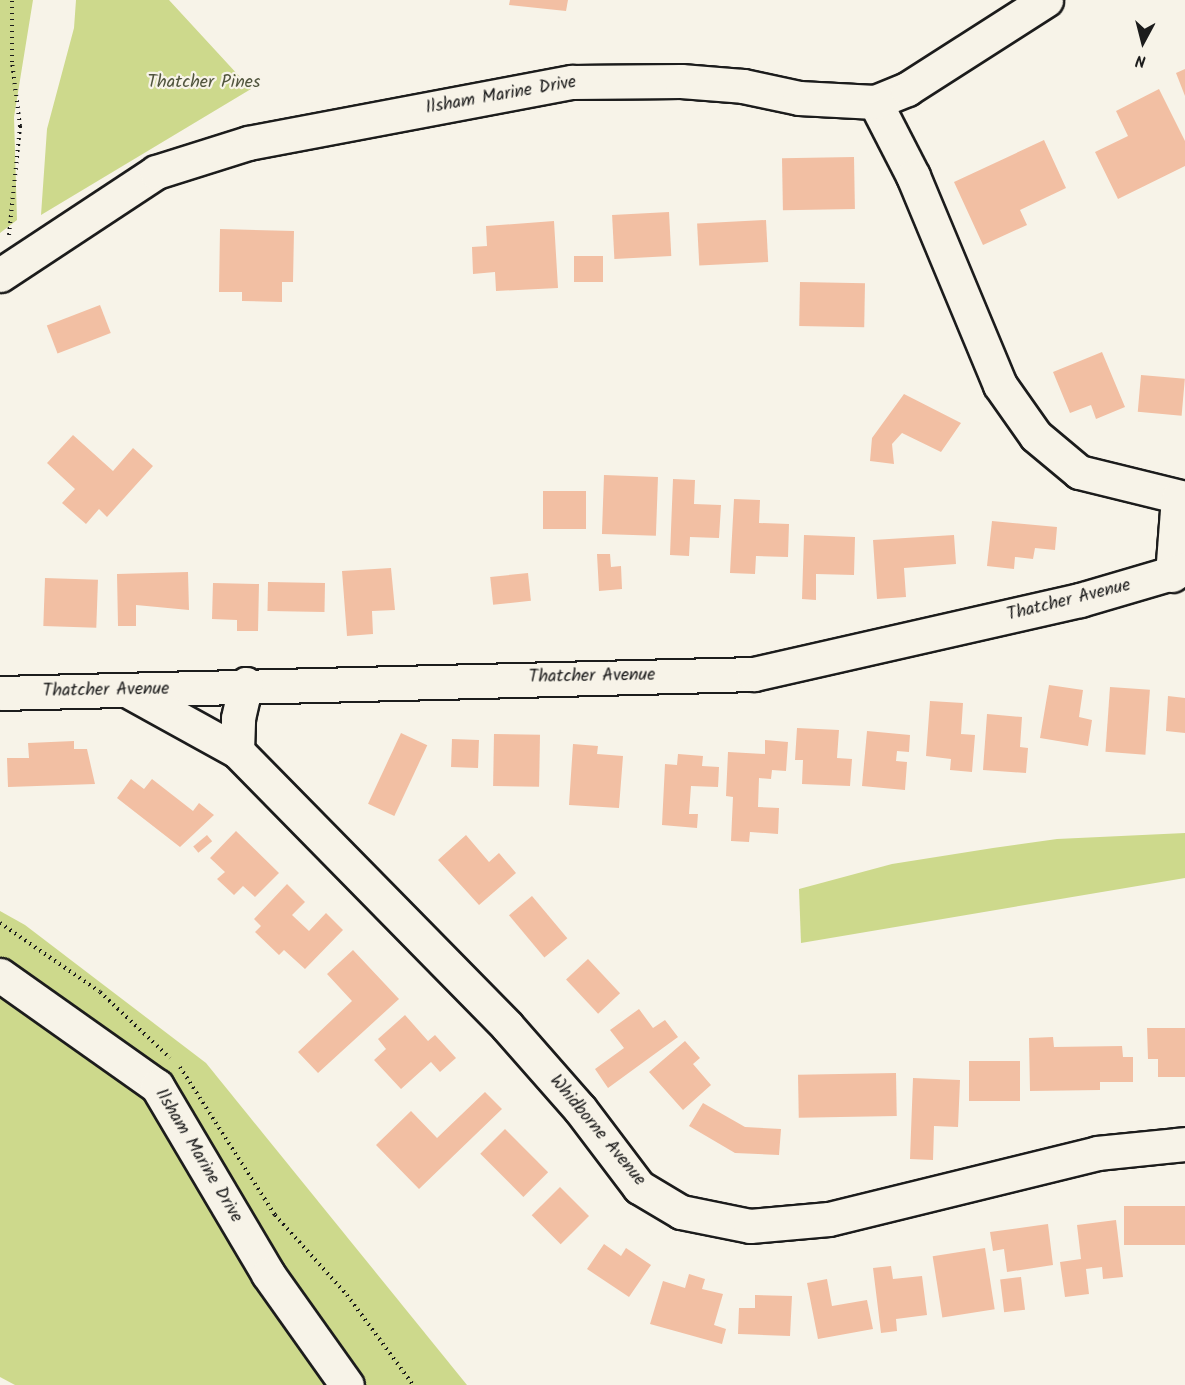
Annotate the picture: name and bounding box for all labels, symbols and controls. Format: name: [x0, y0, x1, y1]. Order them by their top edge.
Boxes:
north arrow: [1113, 12, 1173, 72]
text: N: [1134, 47, 1147, 73]
park label: Thatcher Pines: [147, 72, 261, 94]
street label: Ilsham Marine Drive: [424, 72, 578, 120]
street label: Thatcher Avenue: [1005, 575, 1133, 627]
street label: Thatcher Avenue: [529, 665, 655, 689]
street label: Thatcher Avenue: [43, 679, 169, 703]
street label: Whidborne Avenue: [544, 1071, 650, 1191]
street label: Ilsham Marine Drive: [149, 1085, 247, 1227]

